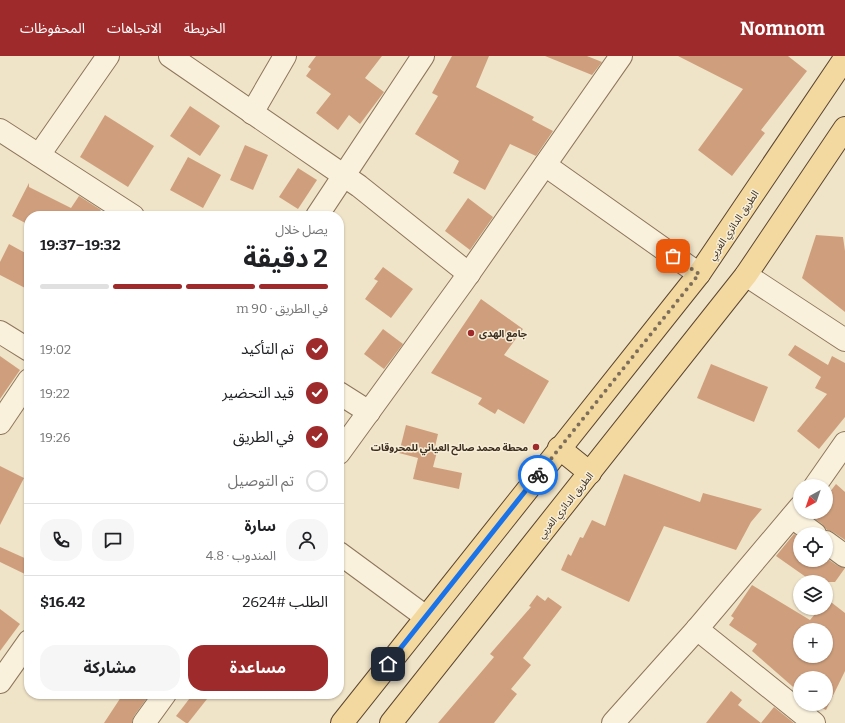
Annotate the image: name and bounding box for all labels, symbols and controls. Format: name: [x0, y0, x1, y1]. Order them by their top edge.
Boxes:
text: Nomnom: [740, 17, 825, 40]
text: المحفوظات: [20, 20, 85, 37]
text: الاتجاهات: [107, 20, 162, 37]
text: الخريطة: [184, 20, 226, 37]
street label: الطريق الدائري الغربي: [706, 188, 763, 263]
text: يصل خلال: [275, 222, 328, 237]
text: 19:32–19:37: [40, 236, 121, 254]
pin: [656, 239, 690, 273]
text: 2 دقيقة: [243, 243, 328, 274]
icon: bag: [662, 245, 684, 267]
text: في الطريق · 90 m: [236, 301, 328, 316]
marker: جامع الهدى: [466, 328, 476, 338]
place label: جامع الهدى: [479, 328, 528, 342]
icon: check: [306, 338, 328, 360]
text: تم التأكيد: [241, 340, 294, 358]
text: 19:02: [40, 342, 71, 357]
icon: check: [306, 382, 328, 404]
text: قيد التحضير: [222, 384, 294, 402]
text: 19:22: [40, 386, 70, 401]
icon: check: [306, 426, 328, 448]
text: في الطريق: [233, 428, 294, 446]
text: 19:26: [40, 430, 70, 445]
place label: محطة محمد صالح العياني للمحروقات: [371, 442, 528, 456]
marker: محطة محمد صالح العياني للمحروقات: [531, 442, 541, 452]
courier: [518, 455, 558, 495]
icon: bike: [527, 464, 549, 486]
street label: الطريق الدائري الغربي: [535, 470, 597, 542]
text: تم التوصيل: [228, 472, 294, 490]
north arrow: [793, 479, 833, 519]
map controls: [793, 479, 833, 711]
text: سارة: [244, 517, 276, 535]
button: phone: [40, 519, 82, 561]
button: chat: [92, 519, 134, 561]
button: person: [286, 519, 328, 561]
button: locate: [793, 527, 833, 567]
text: المندوب · 4.8: [206, 548, 276, 563]
button: layers: [793, 575, 833, 615]
text: $16.42: [40, 593, 85, 611]
text: الطلب #2624: [242, 593, 328, 611]
button: +: [793, 623, 833, 663]
button: مشاركة: [40, 645, 180, 691]
button: مساعدة: [188, 645, 328, 691]
pin: [371, 647, 405, 681]
icon: home: [377, 653, 399, 675]
button: −: [793, 671, 833, 711]

